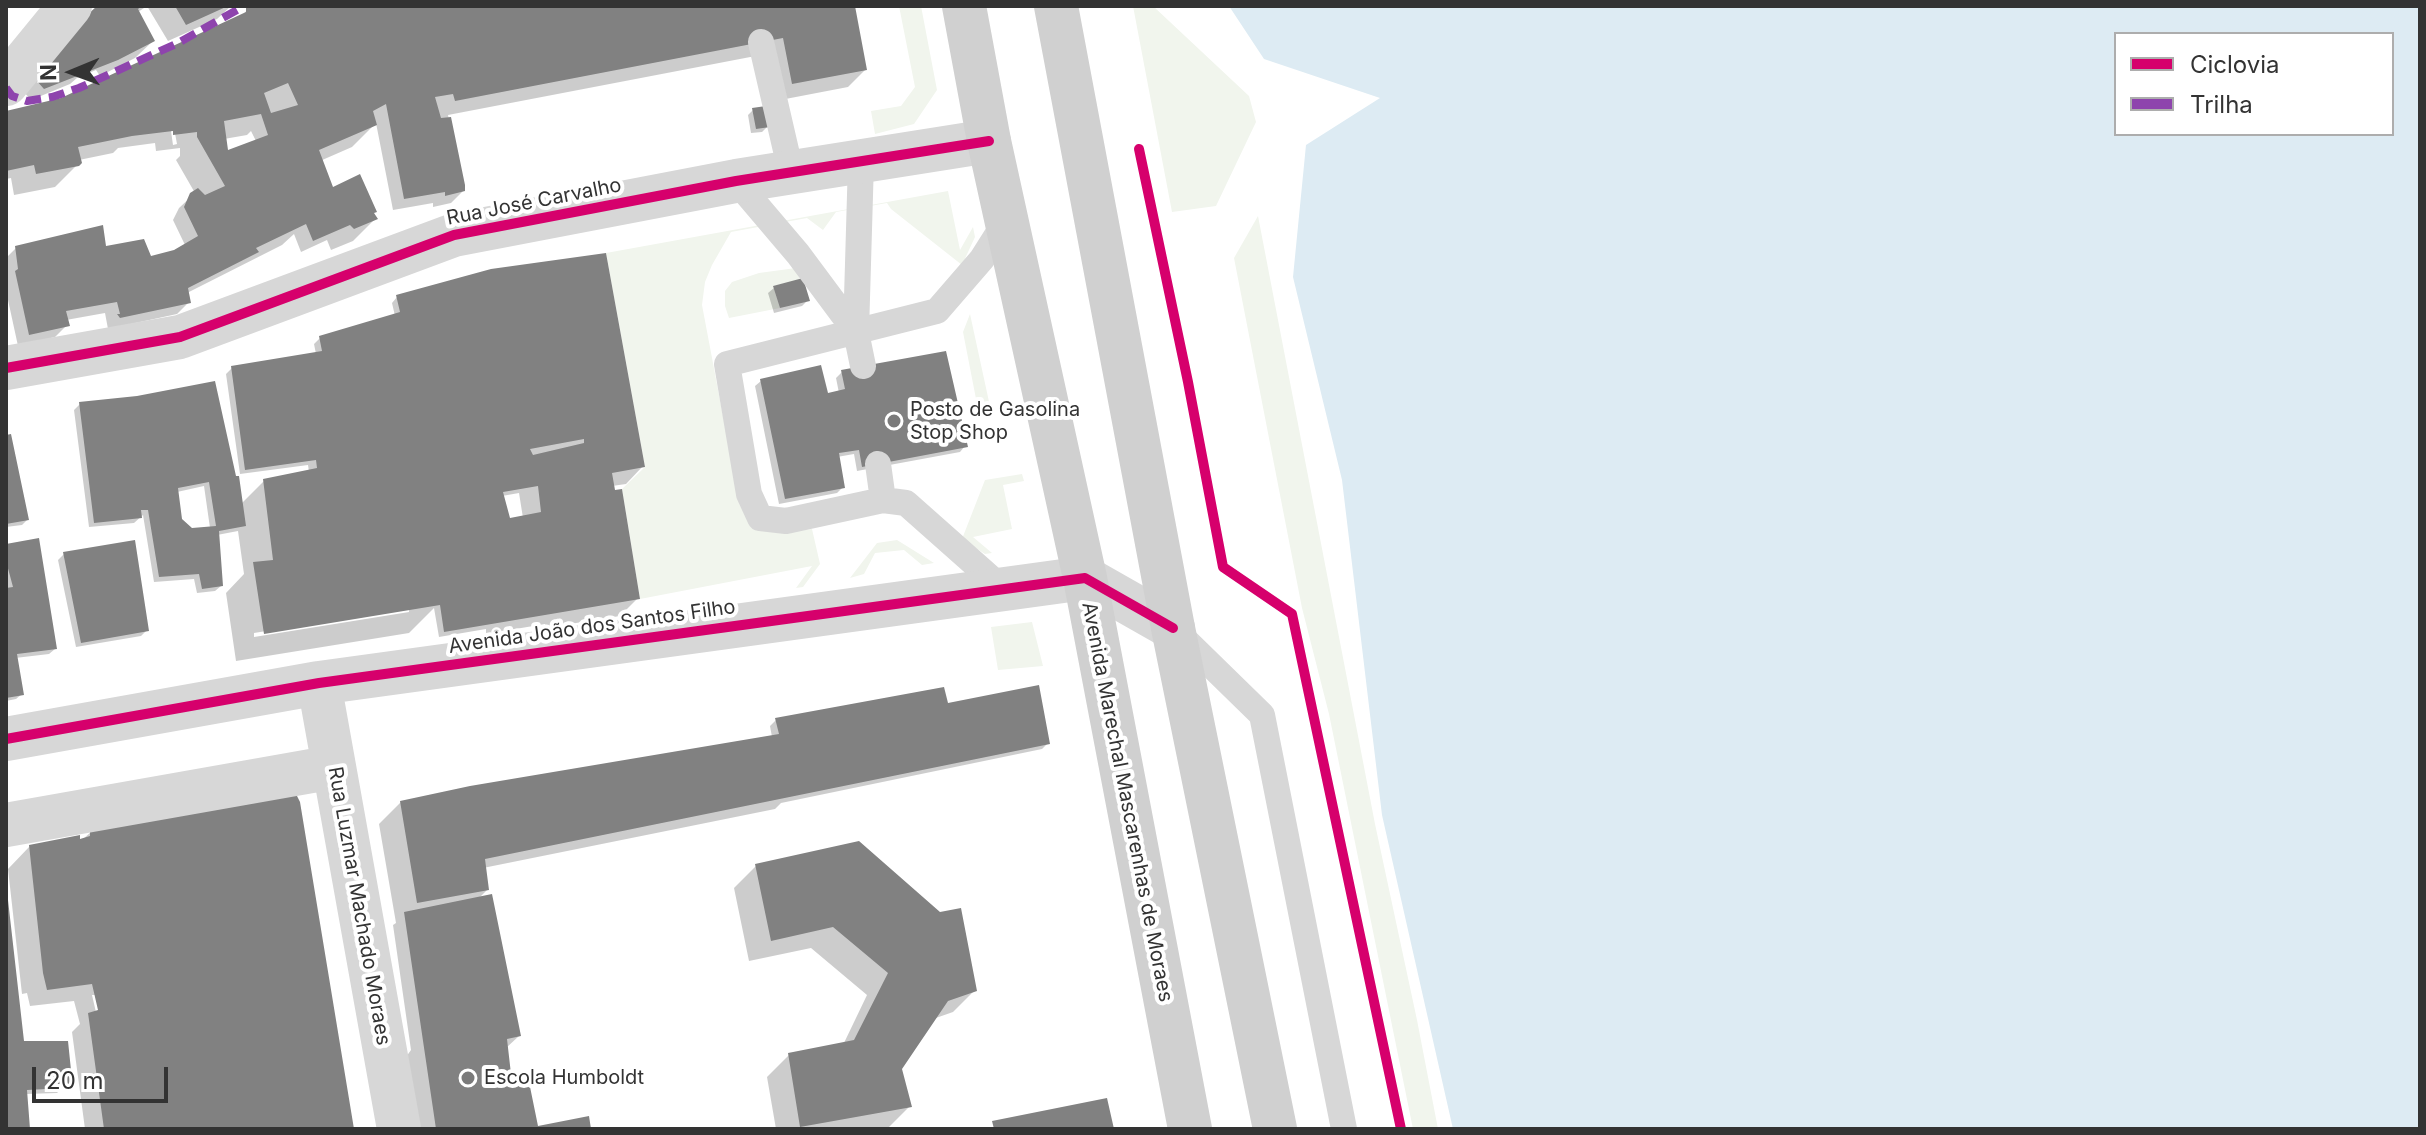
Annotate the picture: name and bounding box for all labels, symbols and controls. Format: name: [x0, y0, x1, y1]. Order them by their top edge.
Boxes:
north arrow: [32, 32, 112, 112]
legend: [2114, 32, 2394, 136]
text: Ciclovia: [2190, 50, 2280, 79]
text: N: [35, 64, 61, 81]
text: Trilha: [2190, 90, 2253, 119]
street label: Rua José Carvalho: [445, 173, 623, 231]
place label: Posto de Gasolina Stop Shop: [910, 398, 1080, 445]
marker: Posto de Gasolina Stop Shop: [885, 412, 903, 430]
street label: Avenida João dos Santos Filho: [447, 595, 737, 659]
street label: Avenida Marechal Mascarenhas de Moraes: [1076, 600, 1178, 1004]
street label: Rua Luzmar Machado Moraes: [323, 765, 395, 1047]
scale bar: [36, 1051, 172, 1101]
text: 20 m: [46, 1066, 104, 1095]
place label: Escola Humboldt: [484, 1066, 644, 1090]
marker: Escola Humboldt: [459, 1069, 477, 1087]

